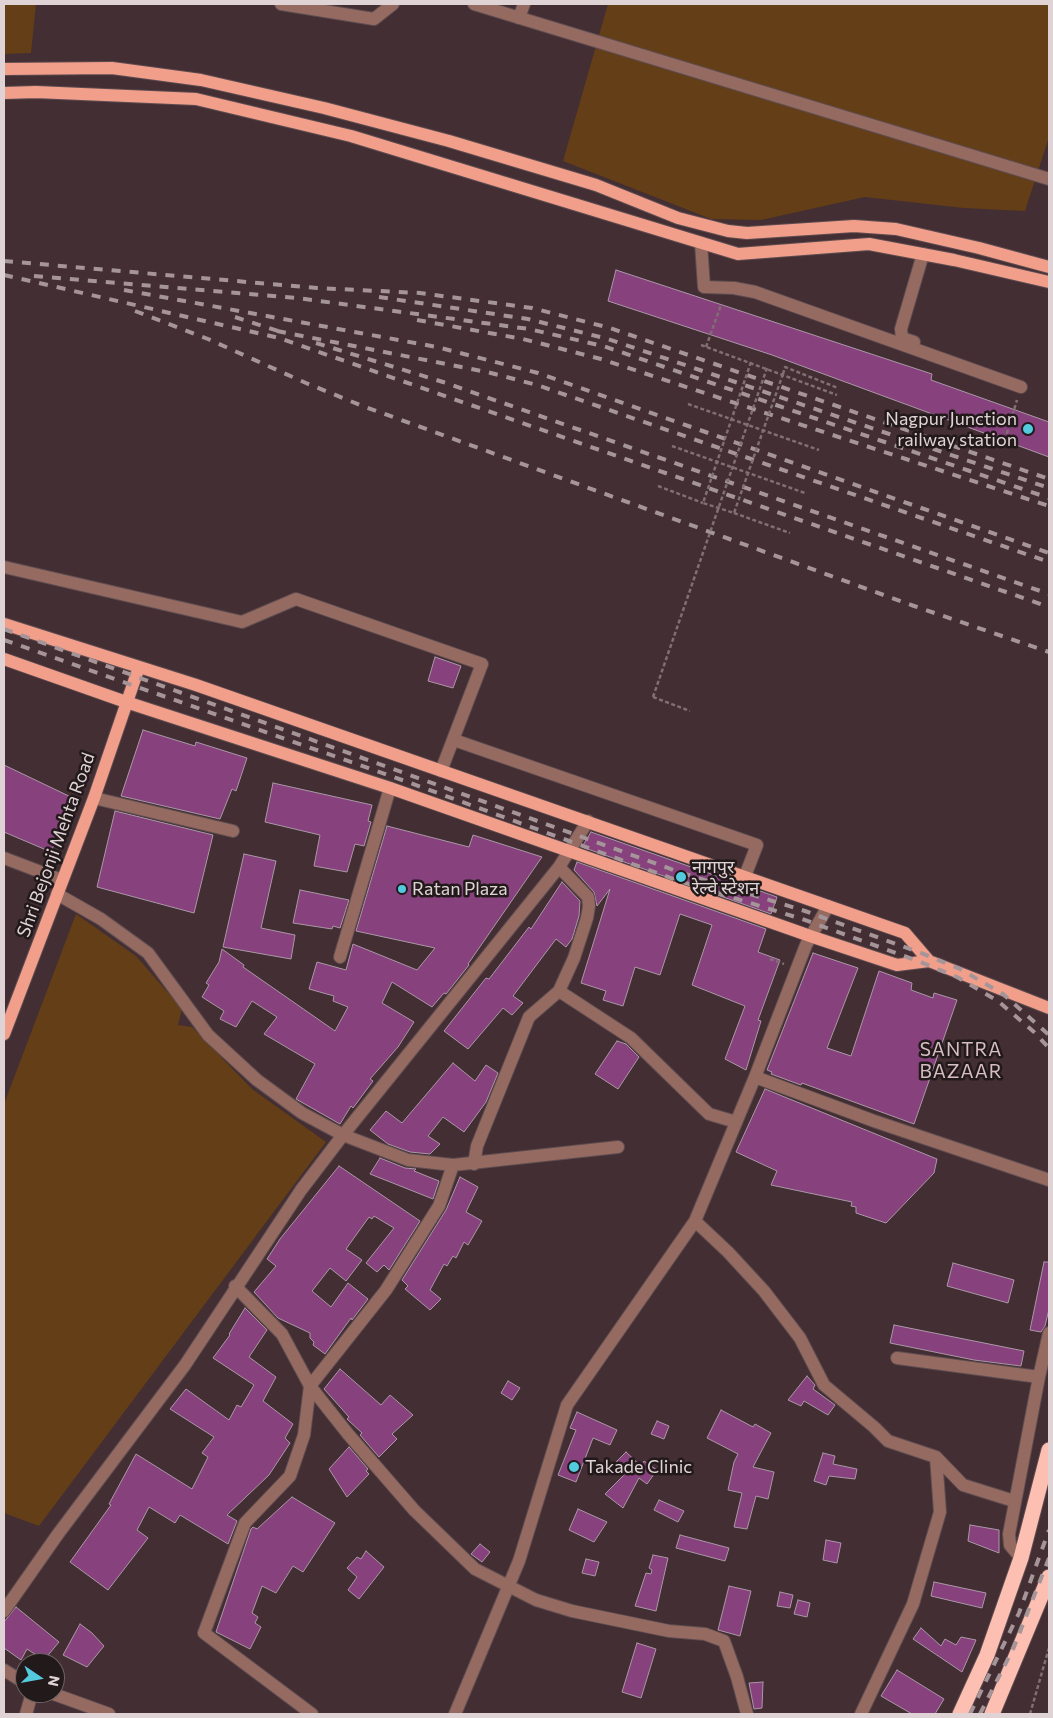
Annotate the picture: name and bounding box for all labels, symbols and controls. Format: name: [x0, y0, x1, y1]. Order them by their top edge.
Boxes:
place label: Nagpur Junction railway station: [885, 408, 1017, 450]
marker: Nagpur Junction railway station: [1021, 422, 1035, 436]
street label: Shri Bejonji Mehta Road: [13, 750, 99, 940]
place label: नागपुर रेल्वे स्टेशन: [692, 856, 759, 899]
marker: नागपुर रेल्वे स्टेशन: [674, 870, 688, 884]
place label: Ratan Plaza: [412, 878, 508, 900]
marker: Ratan Plaza: [396, 883, 408, 895]
district label: SANTRA BAZAAR: [919, 1039, 1003, 1083]
place label: Takade Clinic: [585, 1456, 692, 1478]
marker: Takade Clinic: [567, 1460, 581, 1474]
north arrow: [15, 1653, 65, 1703]
text: N: [45, 1674, 64, 1688]

